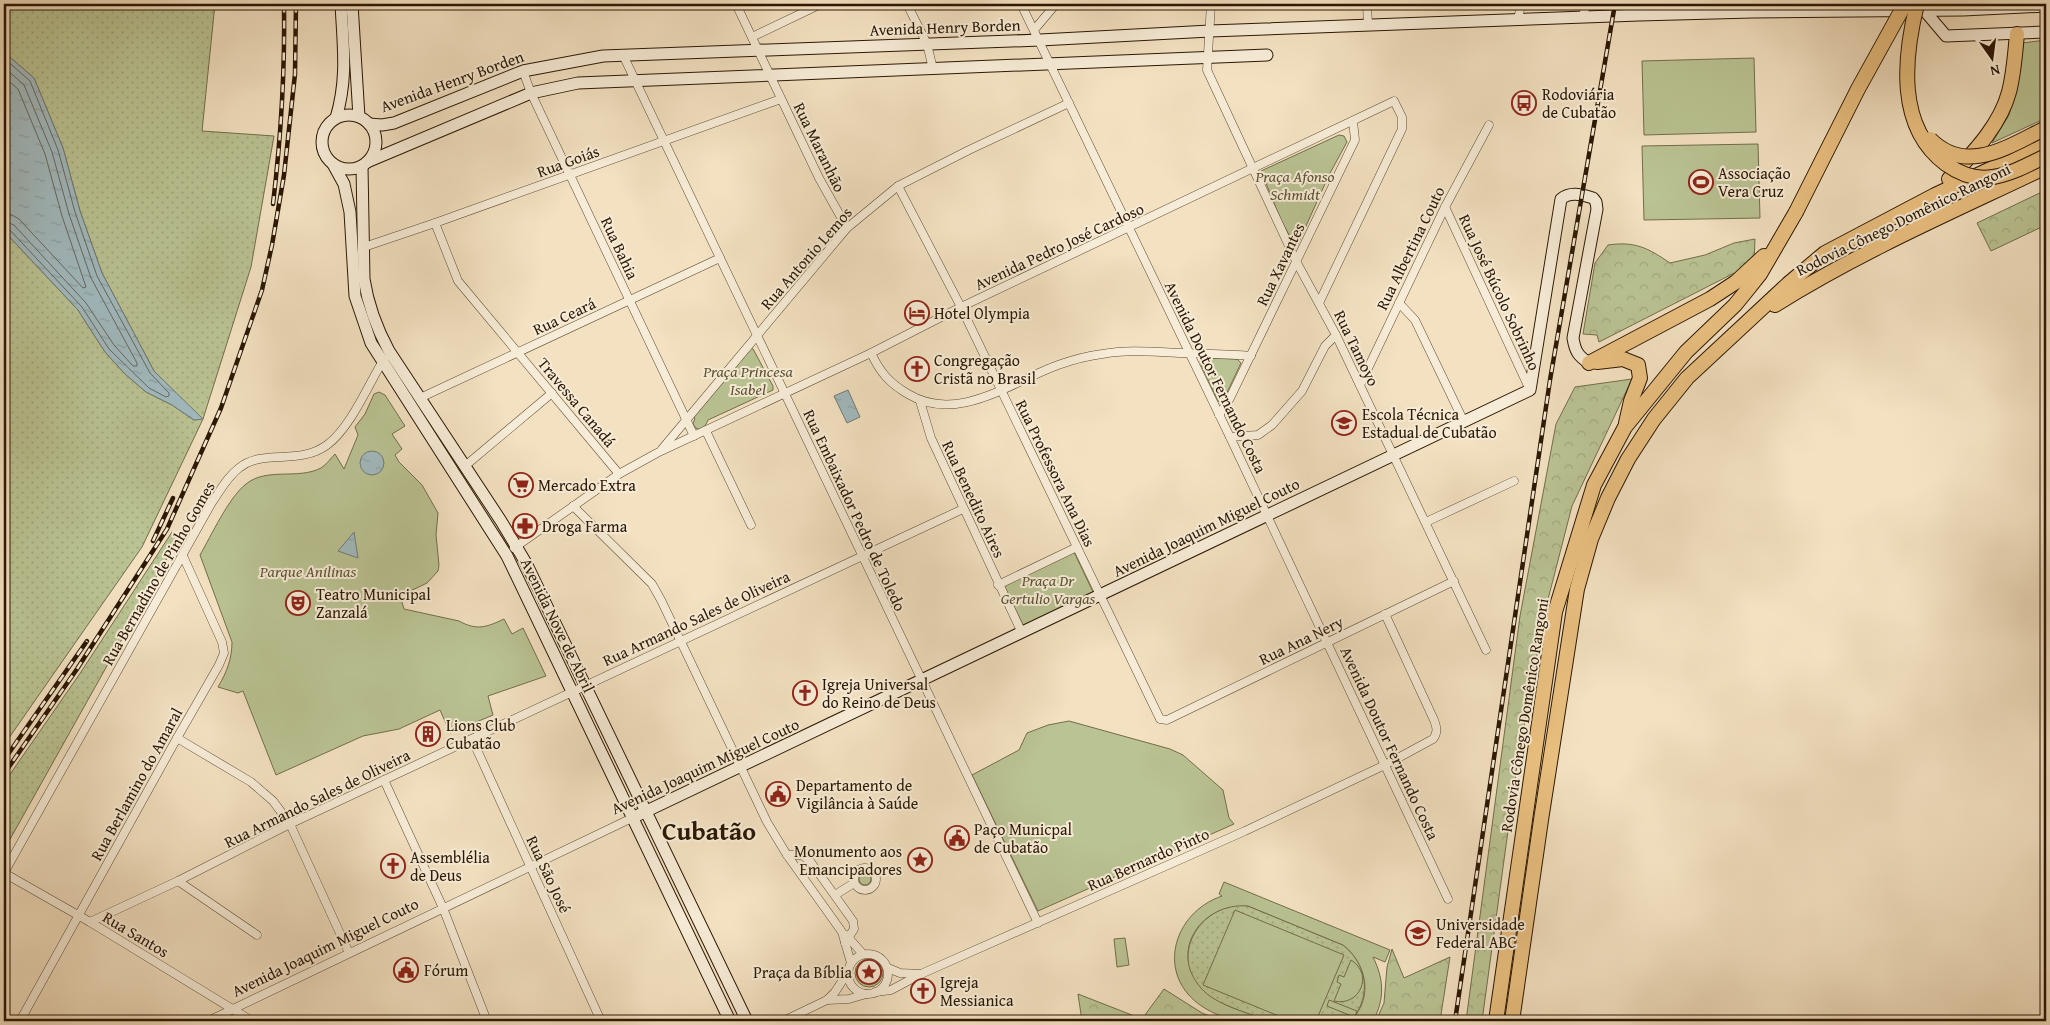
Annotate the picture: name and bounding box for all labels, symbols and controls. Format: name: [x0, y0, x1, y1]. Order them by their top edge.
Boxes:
street label: Avenida Henry Borden: [869, 12, 1021, 42]
north arrow: [1968, 32, 2018, 82]
street label: Avenida Henry Borden: [377, 44, 527, 118]
text: N: [1988, 60, 2002, 82]
place label: Rodoviária de Cubatão: [1542, 82, 1616, 124]
bus stop icon: Rodoviária de Cubatão: [1511, 90, 1537, 116]
street label: Rua Maranhão: [788, 98, 852, 196]
street label: Rua Goiás: [533, 139, 603, 183]
street label: Rodovia Cônego Domênico Rangoni: [1792, 156, 2015, 282]
place label: Associação Vera Cruz: [1718, 161, 1791, 203]
park label: Praça Afonso Schmidt: [1255, 164, 1335, 206]
sports icon: Associação Vera Cruz: [1688, 169, 1714, 195]
street label: Rua Albertina Couto: [1370, 182, 1450, 314]
street label: Avenida Pedro José Cardoso: [970, 196, 1148, 296]
street label: Rua Antonio Lemos: [754, 201, 858, 315]
street label: Rua José Búcolo Sobrinho: [1453, 210, 1547, 374]
street label: Rua Bahia: [595, 213, 645, 284]
street label: Rua Xavantes: [1250, 218, 1310, 310]
street label: Avenida Doutor Fernando Costa: [1159, 277, 1273, 477]
street label: Rua Ceará: [529, 291, 600, 341]
hotel icon: Hotel Olympia: [904, 300, 930, 326]
place label: Hotel Olympia: [934, 301, 1030, 325]
street label: Rua Tamoyo: [1328, 306, 1386, 390]
place label: Congregação Cristã no Brasil: [934, 348, 1036, 390]
street label: Travessa Canadá: [532, 352, 622, 452]
church icon: Congregação Cristã no Brasil: [904, 356, 930, 382]
park label: Praça Princesa Isabel: [702, 359, 793, 401]
street label: Rua Professora Ana Dias: [1010, 395, 1102, 551]
place label: Escola Técnica Estadual de Cubatão: [1362, 402, 1497, 444]
street label: Rua Embaixador Pedro de Toledo: [798, 405, 912, 615]
school or university icon: Escola Técnica Estadual de Cubatão: [1331, 410, 1357, 436]
street label: Rua Benedito Aires: [936, 436, 1012, 562]
street label: Avenida Joaquim Miguel Couto: [1109, 471, 1303, 583]
supermarket icon: Mercado Extra: [508, 472, 534, 498]
place label: Mercado Extra: [538, 473, 636, 497]
street label: Rua Bernadino de Pinho Gomes: [95, 476, 221, 670]
pharmacy icon: Droga Farma: [512, 513, 538, 539]
place label: Droga Farma: [542, 514, 628, 538]
street label: Avenida Nove de Abril: [515, 554, 601, 697]
park label: Parque Anilinas: [259, 559, 356, 583]
street label: Rua Armando Sales de Oliveira: [598, 564, 794, 672]
park label: Praça Dr Gertulio Vargas: [1001, 568, 1096, 610]
place label: Teatro Municipal Zanzalá: [316, 582, 431, 624]
theatre icon: Teatro Municipal Zanzalá: [285, 590, 311, 616]
street label: Rodovia Cônego Domênico Rangoni: [1494, 596, 1554, 834]
street label: Rua Ana Nery: [1255, 609, 1347, 671]
street label: Avenida Doutor Fernando Costa: [1335, 642, 1446, 844]
place label: Igreja Universal do Reino de Deus: [822, 672, 936, 714]
church icon: Igreja Universal do Reino de Deus: [792, 680, 818, 706]
street label: Rua Berlamino do Amaral: [84, 703, 188, 865]
street label: Avenida Joaquim Miguel Couto: [607, 712, 803, 820]
place label: Lions Club Cubatão: [446, 713, 515, 755]
building icon: Lions Club Cubatão: [415, 721, 441, 747]
street label: Rua Armando Sales de Oliveira: [220, 742, 414, 854]
place label: Departamento de Vigilância à Saúde: [796, 773, 918, 815]
public building icon: Departamento de Vigilância à Saúde: [765, 781, 791, 807]
district label: Cubatão: [662, 811, 756, 850]
place label: Paço Municpal de Cubatão: [974, 817, 1072, 859]
street label: Rua Bernardo Pinto: [1083, 821, 1213, 897]
public building icon: Paço Municpal de Cubatão: [944, 825, 970, 851]
street label: Rua São José: [521, 831, 577, 917]
place label: Monumento aos Emancipadores: [794, 839, 902, 881]
place label: Assemblélia de Deus: [410, 845, 490, 887]
place icon: Monumento aos Emancipadores: [907, 847, 933, 873]
church icon: Assemblélia de Deus: [380, 853, 406, 879]
street label: Avenida Joaquim Miguel Couto: [228, 891, 422, 1003]
street label: Rua Santos: [98, 905, 174, 963]
place label: Universidade Federal ABC: [1436, 912, 1525, 954]
school or university icon: Universidade Federal ABC: [1405, 920, 1431, 946]
public building icon: Fórum: [393, 957, 419, 983]
place label: Fórum: [424, 958, 468, 982]
place icon: Praça da Bíblia: [856, 959, 882, 985]
place label: Praça da Bíblia: [753, 960, 852, 984]
place label: Igreja Messianica: [940, 970, 1014, 1012]
church icon: Igreja Messianica: [910, 978, 936, 1004]

